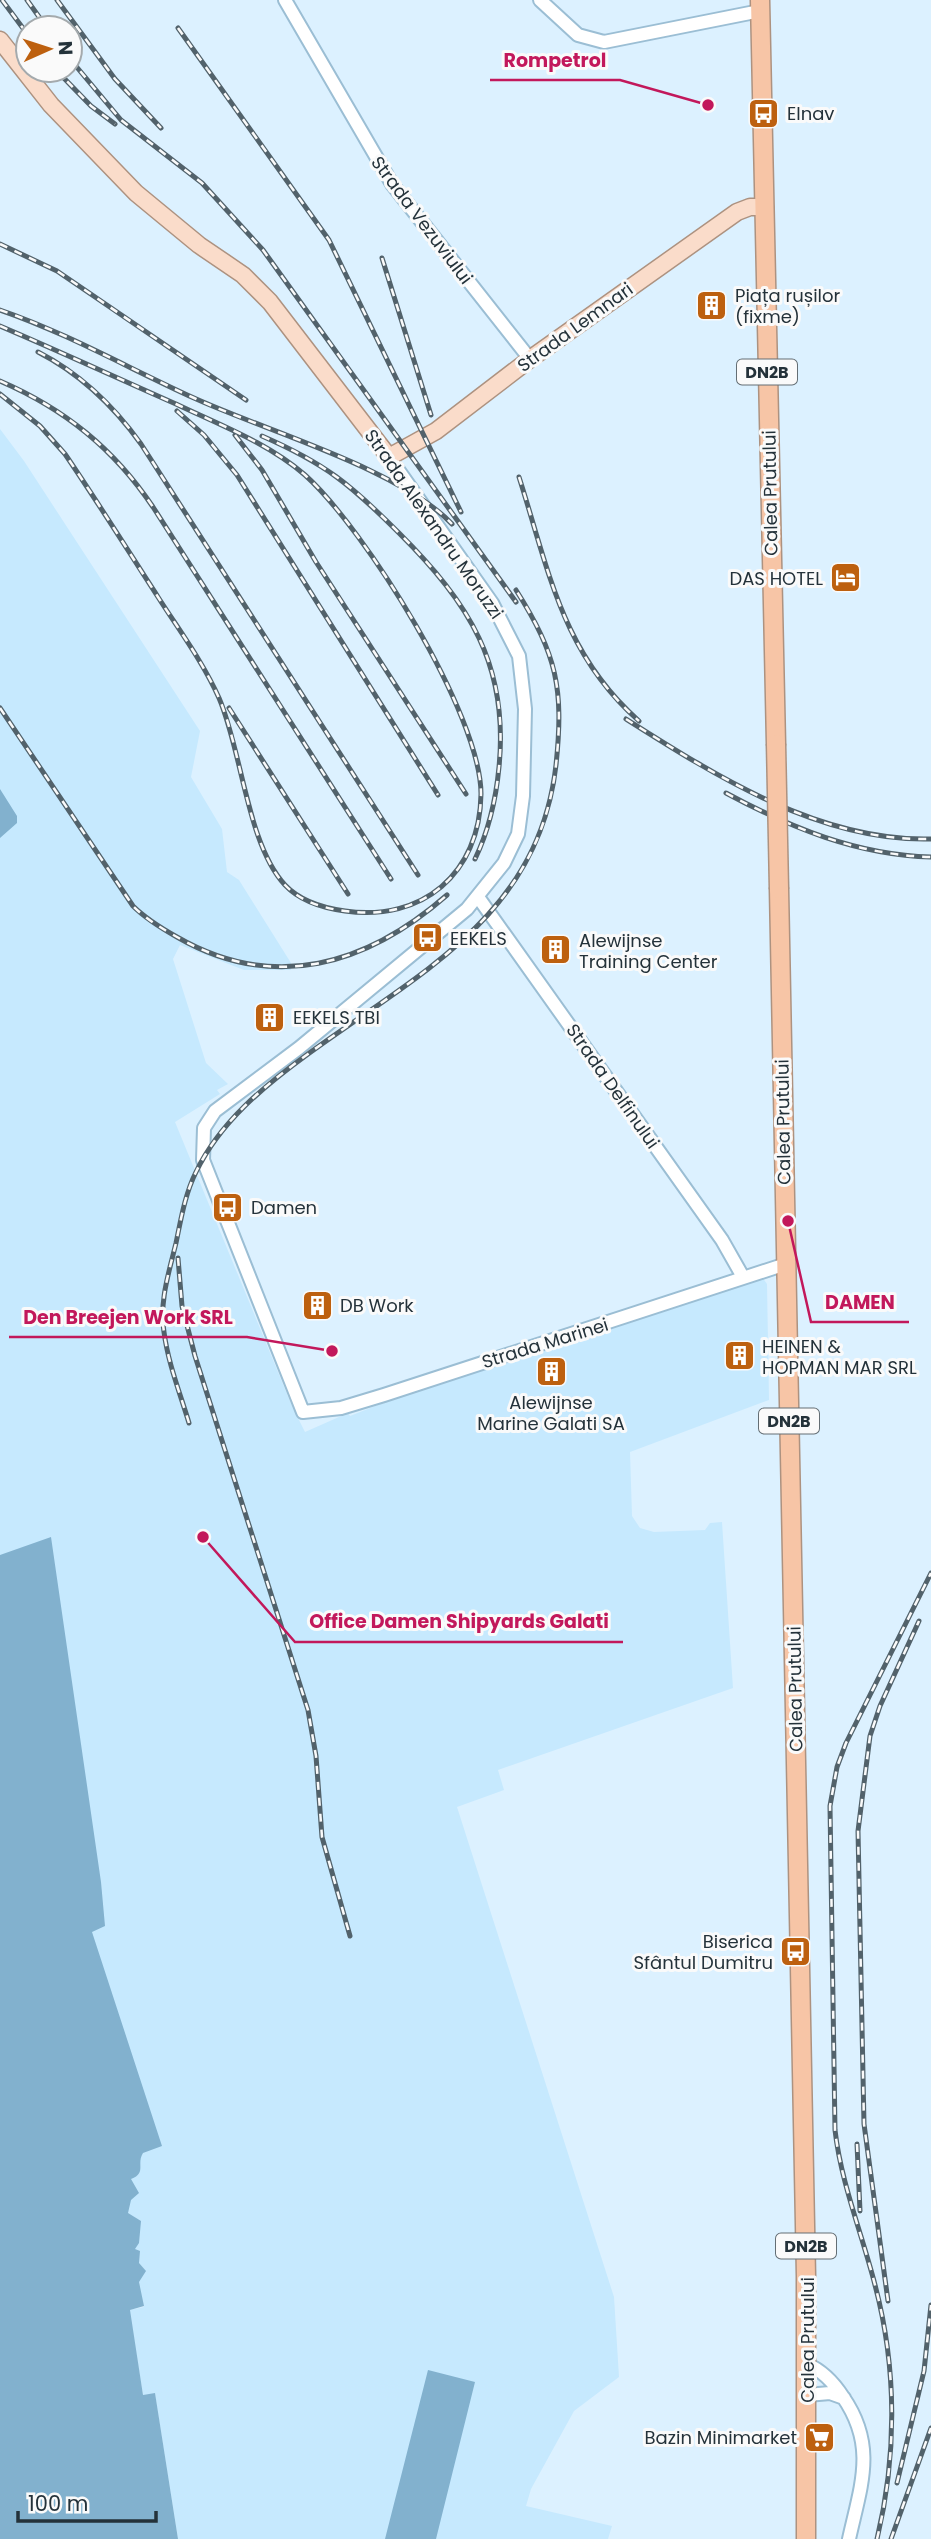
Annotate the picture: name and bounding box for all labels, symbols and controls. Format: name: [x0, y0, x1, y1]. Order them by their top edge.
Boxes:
north arrow: [14, 14, 84, 84]
text: N: [52, 40, 79, 56]
callout: Rompetrol: [490, 40, 620, 80]
text: Rompetrol: [504, 47, 606, 74]
bus stop icon: Elnav: [747, 96, 781, 130]
place label: Elnav: [787, 101, 834, 126]
street label: Strada Vezuviului: [365, 151, 479, 289]
street label: Strada Lemnari: [512, 276, 638, 378]
place label: Piața rușilor (fixme): [735, 283, 841, 329]
building icon: Piața rușilor (fixme): [695, 288, 729, 322]
road number: DN2B: [737, 360, 797, 384]
street label: Strada Alexandru Moruzzi: [359, 424, 509, 624]
street label: Calea Prutului: [756, 430, 784, 556]
hotel icon: DAS HOTEL: [829, 561, 863, 595]
place label: DAS HOTEL: [729, 566, 823, 591]
bus stop icon: EEKELS: [410, 921, 444, 955]
place label: EEKELS: [450, 926, 507, 951]
place label: Alewijnse Training Center: [579, 928, 718, 974]
building icon: Alewijnse Training Center: [539, 933, 573, 967]
building icon: EEKELS TBI: [253, 1000, 287, 1034]
place label: EEKELS TBI: [293, 1005, 380, 1030]
street label: Strada Delfinului: [561, 1019, 665, 1153]
street label: Calea Prutului: [769, 1059, 797, 1185]
bus stop icon: Damen: [211, 1190, 245, 1224]
place label: Damen: [251, 1195, 317, 1220]
callout: DAMEN: [811, 1282, 909, 1322]
building icon: DB Work: [300, 1288, 334, 1322]
text: DAMEN: [825, 1289, 895, 1316]
place label: DB Work: [340, 1293, 414, 1318]
callout: Den Breejen Work SRL: [9, 1297, 247, 1337]
text: Den Breejen Work SRL: [23, 1304, 233, 1331]
street label: Strada Marinei: [479, 1312, 611, 1374]
place label: HEINEN & HOPMAN MAR SRL: [762, 1334, 917, 1380]
building icon: HEINEN & HOPMAN MAR SRL: [722, 1339, 756, 1373]
building icon: Alewijnse Marine Galati SA: [534, 1355, 568, 1389]
place label: Alewijnse Marine Galati SA: [477, 1390, 625, 1436]
road number: DN2B: [759, 1408, 819, 1434]
callout: Office Damen Shipyards Galati: [295, 1602, 623, 1642]
text: Office Damen Shipyards Galati: [309, 1608, 609, 1635]
street label: Calea Prutului: [781, 1626, 809, 1752]
place label: Biserica Sfântul Dumitru: [634, 1929, 773, 1975]
bus stop icon: Biserica Sfântul Dumitru: [779, 1934, 813, 1968]
road number: DN2B: [776, 2234, 836, 2258]
street label: Calea Prutului: [795, 2277, 820, 2403]
supermarket icon: Bazin Minimarket: [803, 2420, 837, 2454]
place label: Bazin Minimarket: [645, 2425, 797, 2450]
scale bar: [18, 2480, 156, 2524]
text: 100 m: [28, 2489, 88, 2518]

